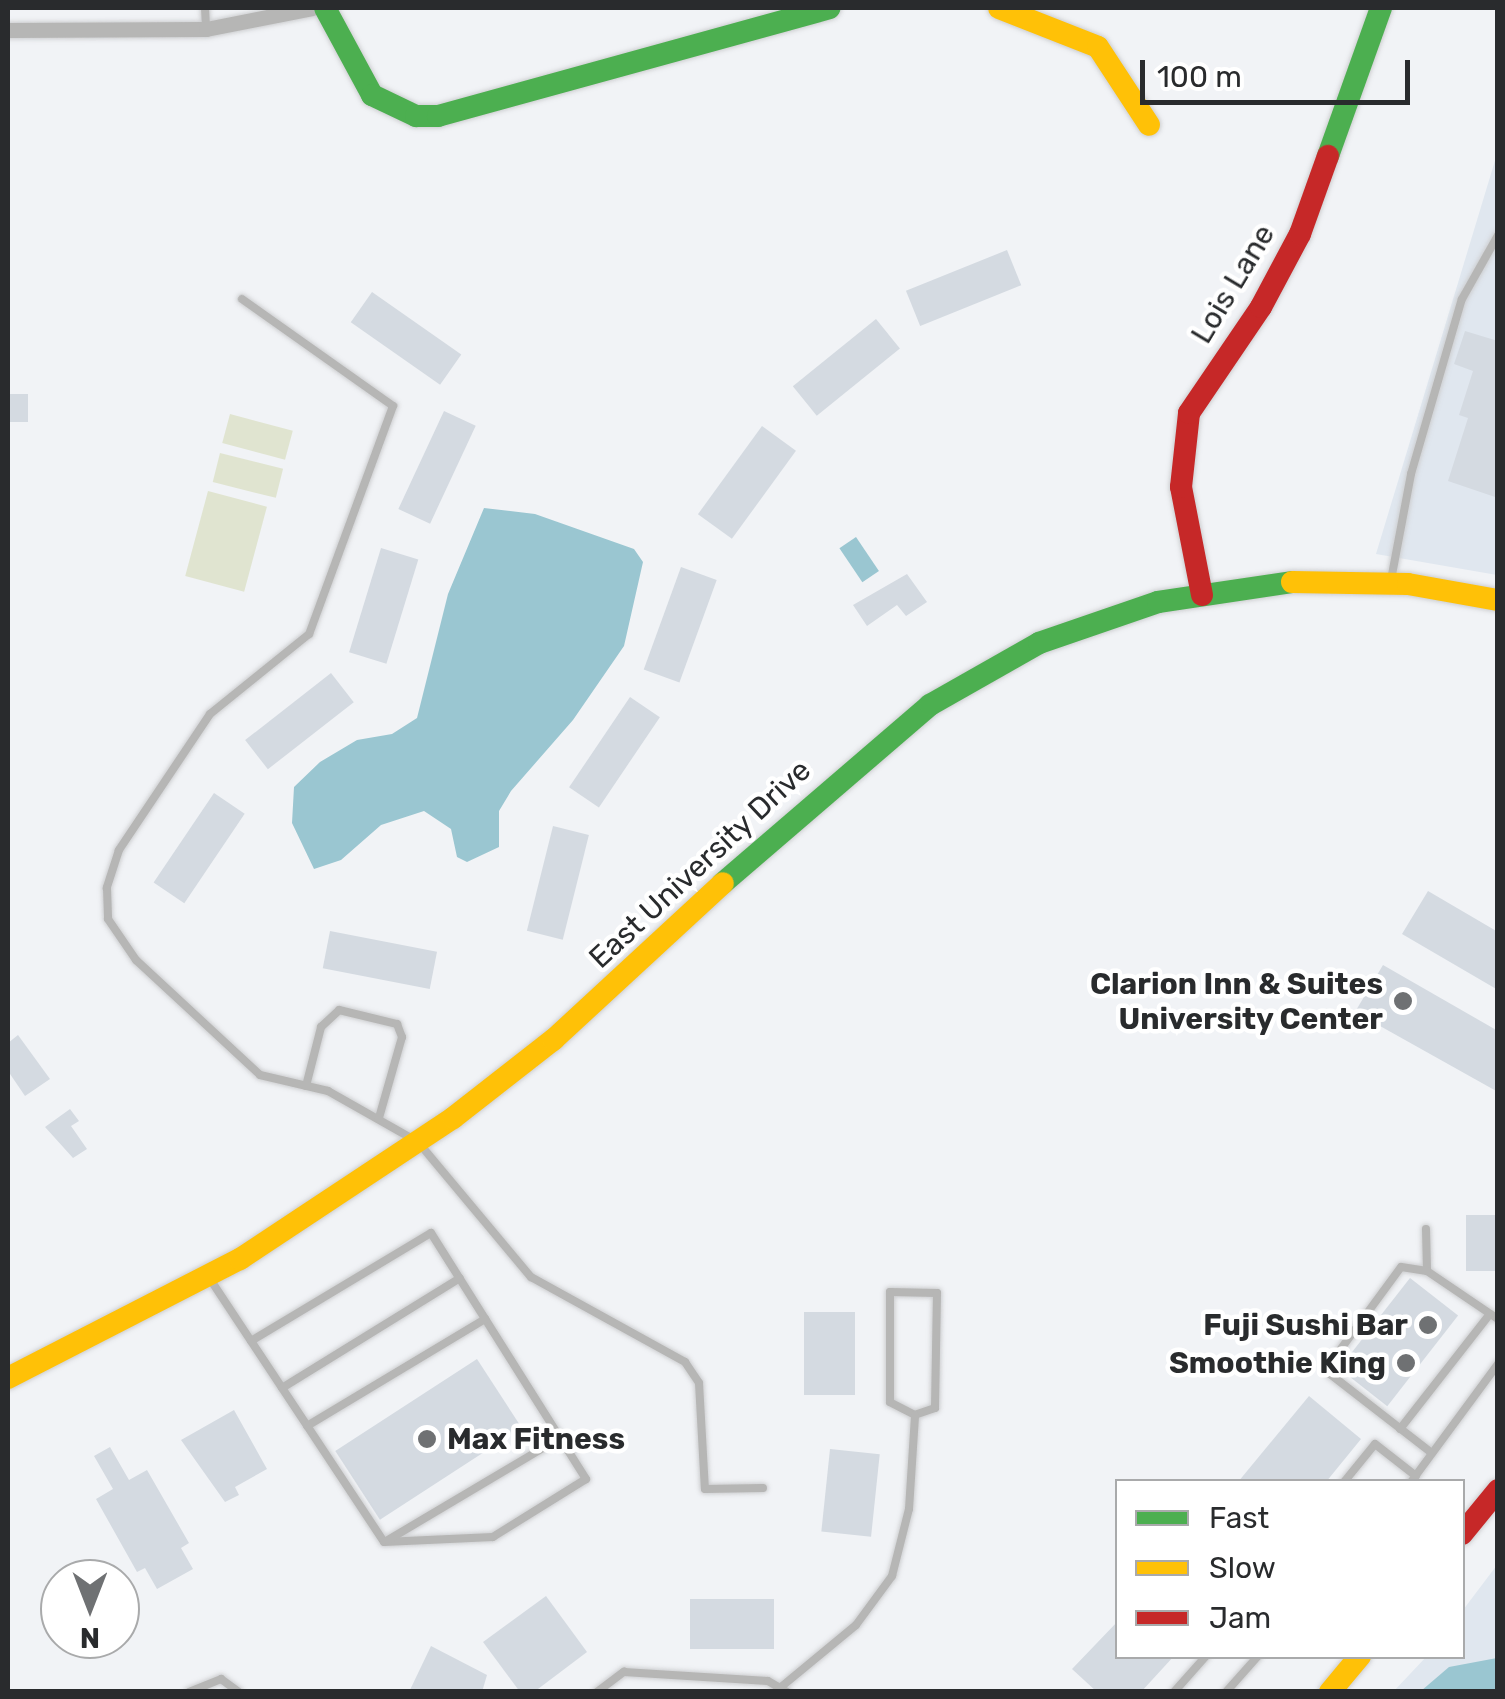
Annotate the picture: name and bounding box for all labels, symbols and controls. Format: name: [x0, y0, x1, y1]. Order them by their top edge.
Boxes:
scale bar: [1145, 40, 1415, 102]
text: 100 m: [1157, 59, 1242, 95]
street label: Lois Lane: [1184, 218, 1282, 350]
street label: East University Drive: [582, 752, 818, 976]
place label: Clarion Inn & Suites University Center: [1090, 966, 1383, 1036]
marker: Clarion Inn & Suites University Center: [1392, 990, 1414, 1012]
place label: Fuji Sushi Bar: [1203, 1307, 1408, 1343]
marker: Fuji Sushi Bar: [1417, 1314, 1439, 1336]
place label: Smoothie King: [1169, 1345, 1386, 1381]
marker: Smoothie King: [1395, 1352, 1417, 1374]
place label: Max Fitness: [447, 1421, 625, 1457]
marker: Max Fitness: [416, 1428, 438, 1450]
legend: [1115, 1479, 1465, 1659]
text: Fast: [1209, 1500, 1269, 1536]
text: Slow: [1209, 1550, 1276, 1586]
north arrow: [40, 1559, 140, 1659]
text: Jam: [1209, 1600, 1271, 1636]
text: N: [80, 1621, 100, 1654]

